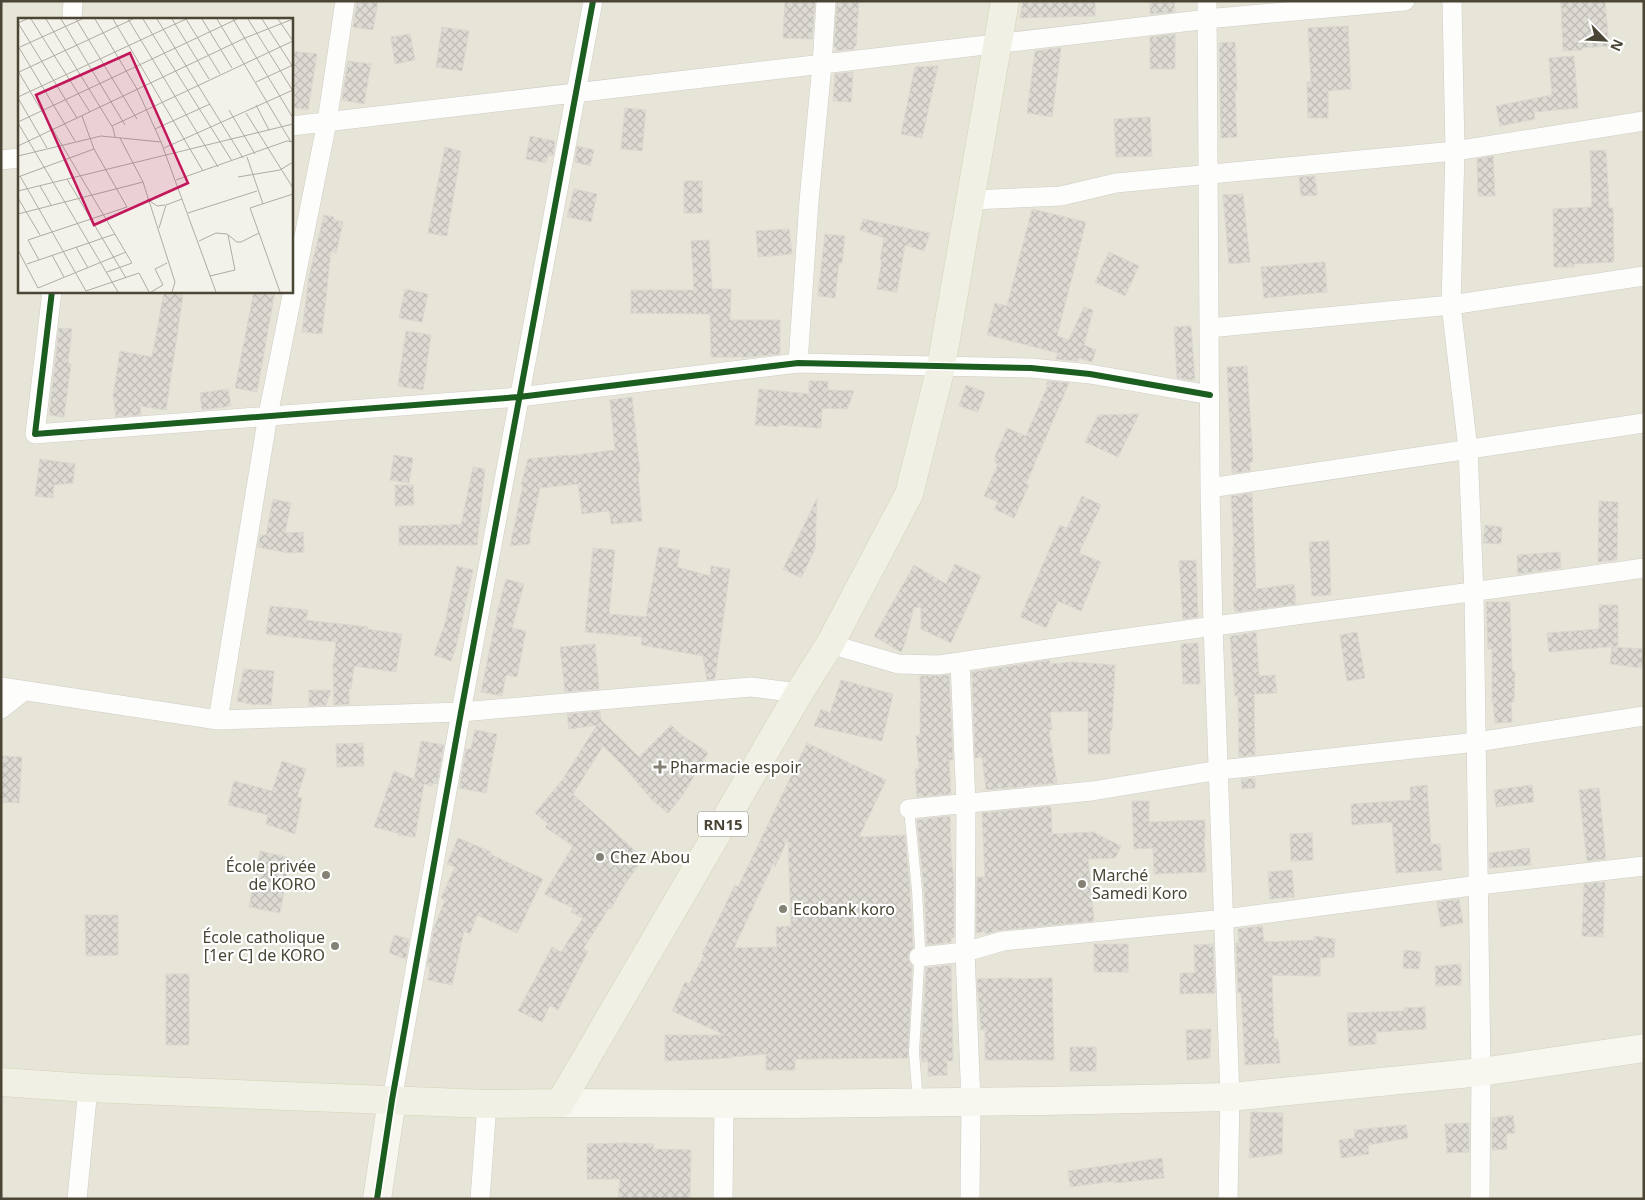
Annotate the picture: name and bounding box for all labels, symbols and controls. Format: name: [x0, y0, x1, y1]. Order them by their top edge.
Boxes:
north arrow: [1580, 15, 1630, 65]
inset map: [18, 18, 292, 292]
text: N: [1606, 36, 1628, 55]
place label: Pharmacie espoir: [670, 756, 801, 778]
marker: Pharmacie espoir: [654, 761, 666, 773]
road number: RN15: [698, 812, 748, 836]
place label: Chez Abou: [610, 846, 690, 868]
marker: Chez Abou: [594, 851, 606, 863]
place label: École privée de KORO: [226, 855, 316, 895]
place label: Marché Samedi Koro: [1092, 864, 1187, 904]
marker: École privée de KORO: [320, 869, 332, 881]
marker: Marché Samedi Koro: [1076, 878, 1088, 890]
place label: Ecobank koro: [793, 898, 895, 920]
marker: Ecobank koro: [777, 903, 789, 915]
place label: École catholique [1er C] de KORO: [202, 926, 325, 966]
marker: École catholique [1er C] de KORO: [329, 940, 341, 952]

